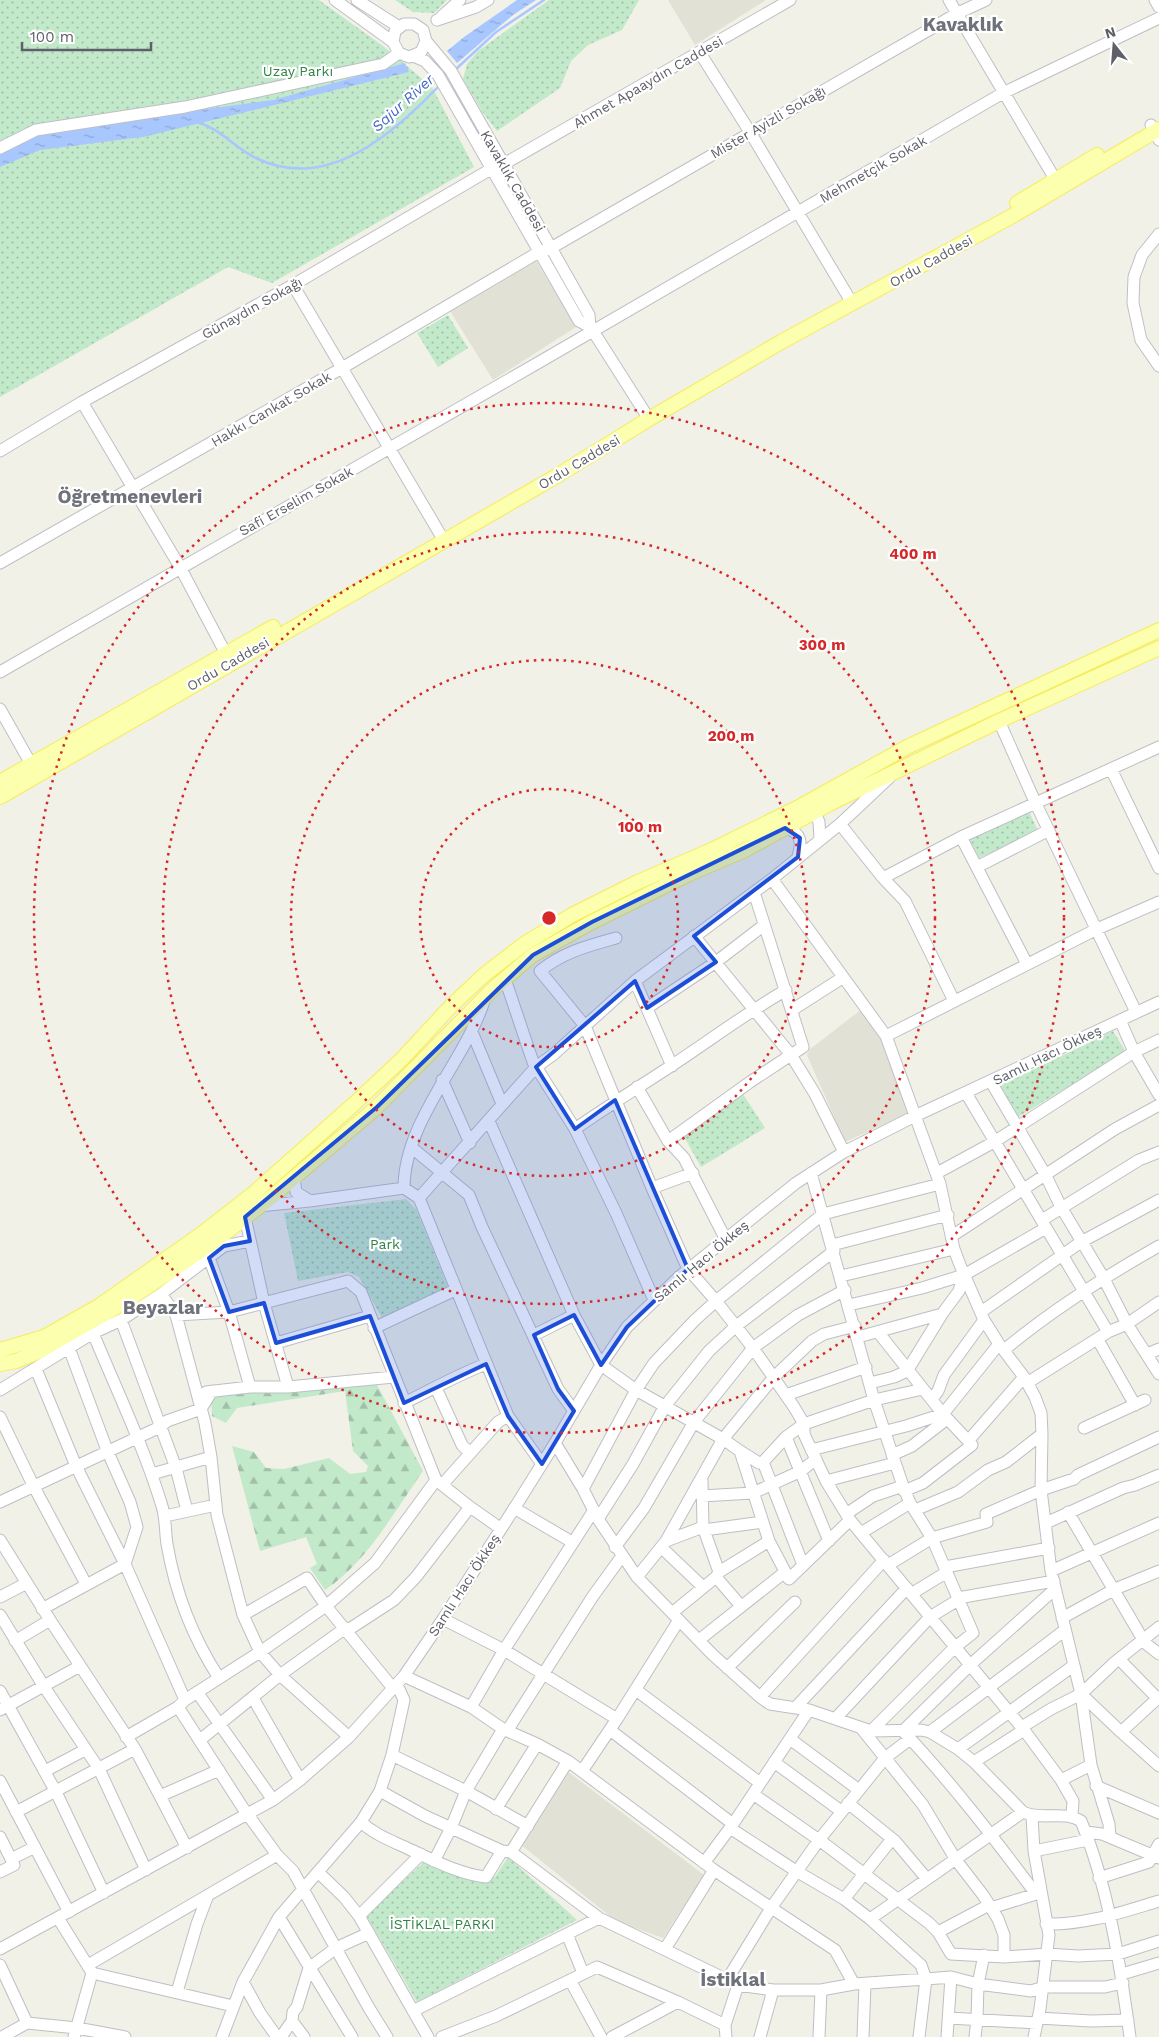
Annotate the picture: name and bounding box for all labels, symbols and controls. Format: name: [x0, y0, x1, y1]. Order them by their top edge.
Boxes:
district label: Kavaklık: [923, 13, 1003, 36]
scale bar: [22, 20, 151, 52]
north arrow: [1089, 20, 1139, 70]
text: N: [1103, 23, 1117, 42]
text: 100 m: [30, 28, 74, 46]
street label: Ahmet Apaaydın Caddesi: [570, 33, 726, 131]
park label: Uzay Parkı: [263, 63, 333, 79]
water label: Sajur River: [368, 70, 439, 136]
street label: Mister Ayizli Sokağı: [707, 82, 829, 162]
street label: Kavaklık Caddesi: [477, 128, 549, 234]
street label: Mehmetçik Sokak: [817, 132, 929, 206]
street label: Ordu Caddesi: [887, 232, 975, 290]
street label: Günaydın Sokağı: [199, 274, 305, 342]
street label: Hakkı Cankat Sokak: [208, 368, 334, 450]
street label: Ordu Caddesi: [535, 431, 623, 493]
street label: Safi Erselim Sokak: [236, 463, 356, 539]
district label: Öğretmenevleri: [58, 485, 202, 508]
text: 400 m: [889, 545, 937, 563]
street label: Ordu Caddesi: [184, 634, 272, 694]
text: 300 m: [799, 636, 845, 654]
text: 200 m: [708, 727, 754, 745]
text: 100 m: [618, 818, 662, 836]
centre of rings: [540, 909, 558, 927]
street label: Samlı Hacı Ökkeş: [990, 1022, 1104, 1088]
street label: Samlı Hacı Ökkeş: [650, 1217, 752, 1305]
park label: Park: [370, 1236, 400, 1252]
district label: Beyazlar: [123, 1296, 204, 1319]
street label: Samlı Hacı Ökkeş: [425, 1531, 503, 1639]
park label: İSTİKLAL PARKI: [390, 1916, 494, 1932]
district label: İstiklal: [700, 1968, 766, 1991]

